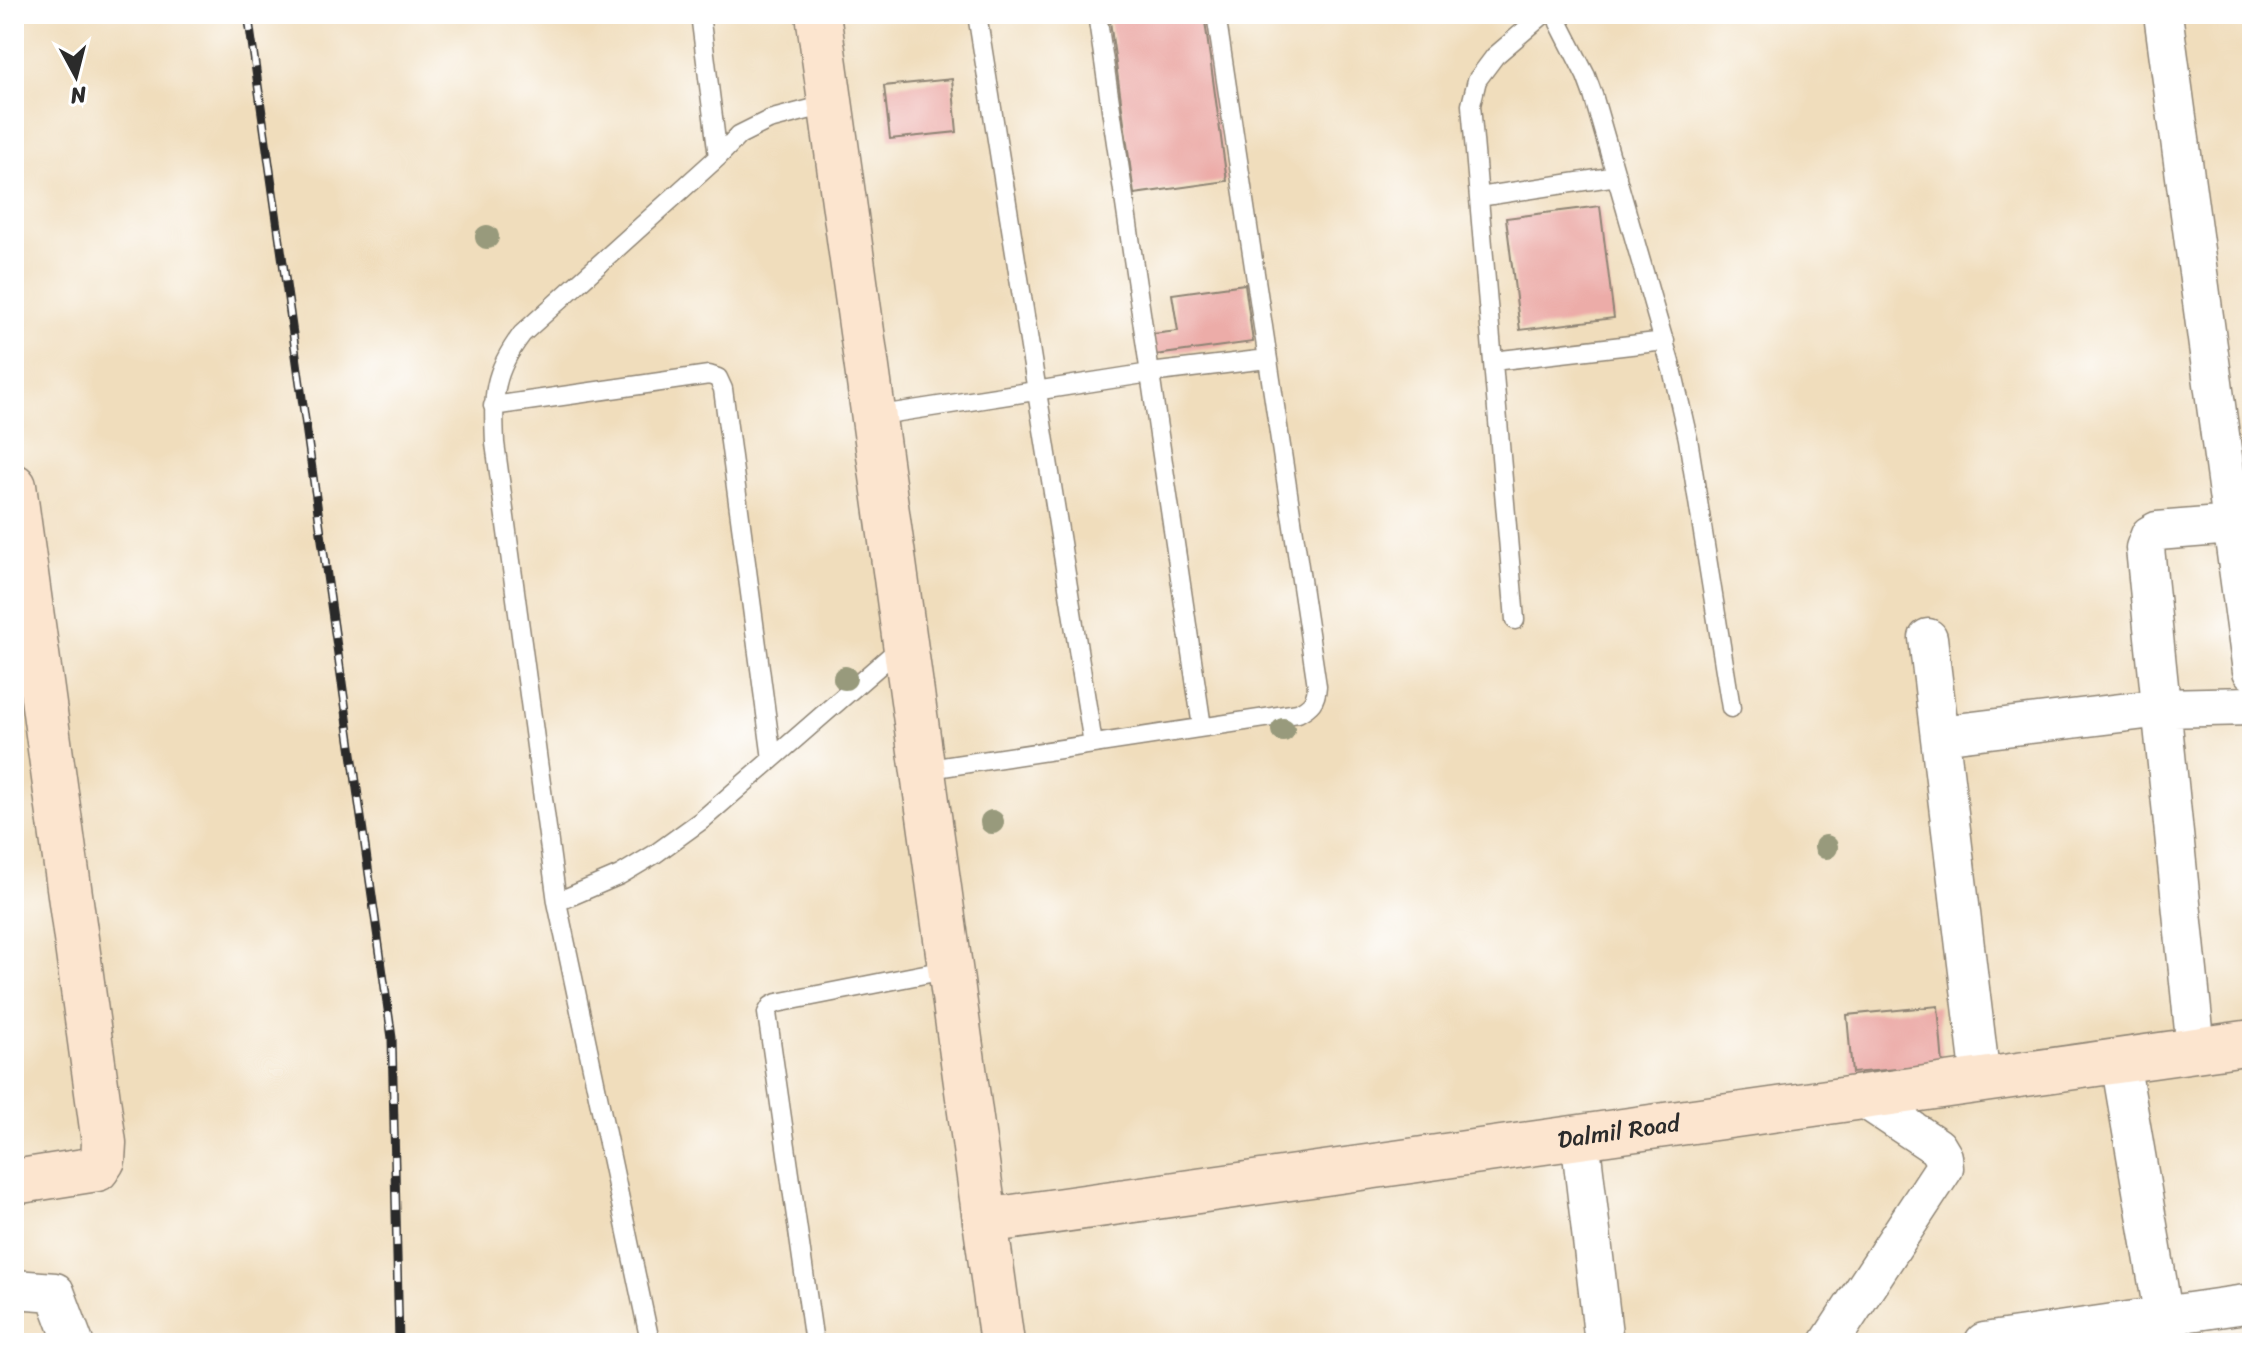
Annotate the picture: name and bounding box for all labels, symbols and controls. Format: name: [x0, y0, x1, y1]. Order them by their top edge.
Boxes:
north arrow: [36, 36, 116, 116]
text: N: [68, 75, 89, 116]
street label: Dalmil Road: [1555, 1102, 1685, 1161]

